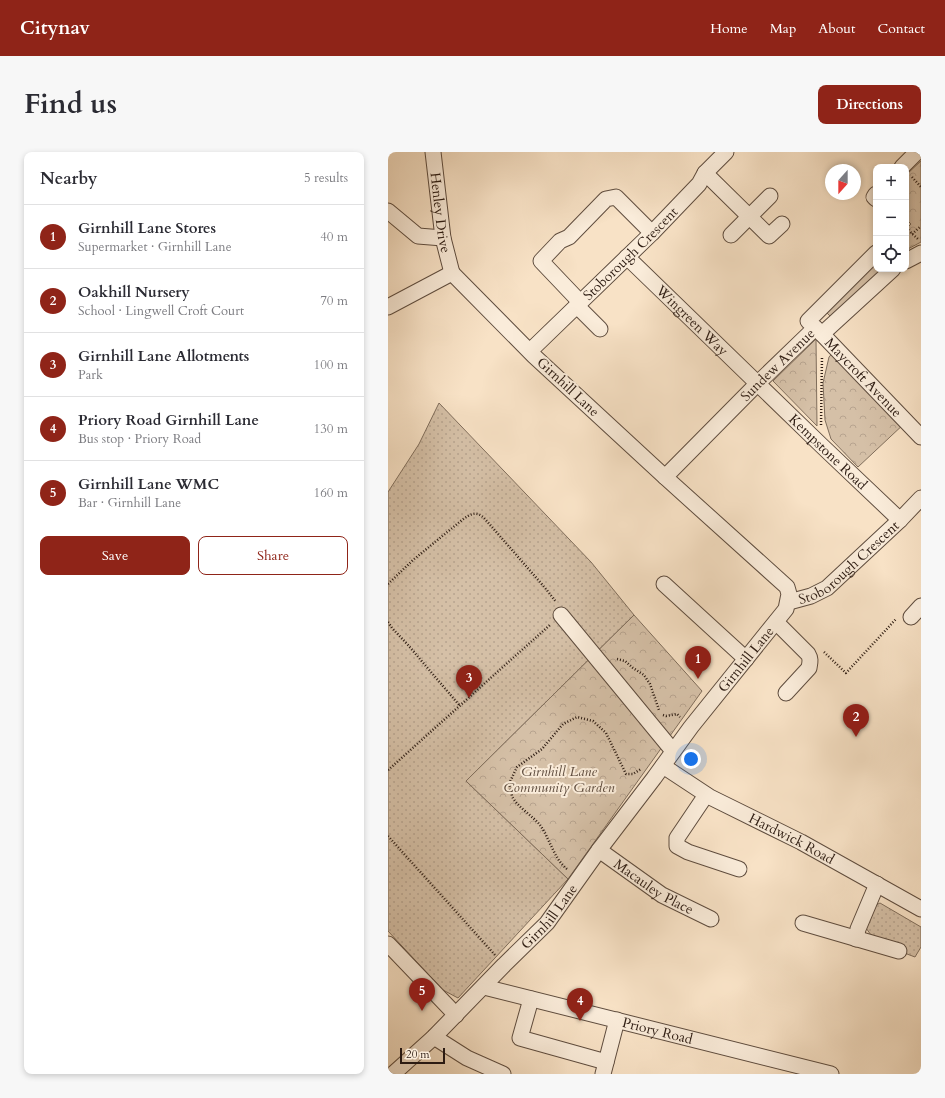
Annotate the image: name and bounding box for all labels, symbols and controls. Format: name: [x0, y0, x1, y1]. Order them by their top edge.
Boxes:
text: Citynav: [20, 15, 90, 41]
text: Home: [710, 19, 748, 38]
text: Map: [770, 19, 796, 38]
text: About: [818, 19, 855, 38]
text: Contact: [877, 19, 925, 38]
text: Find us: [24, 85, 117, 123]
button: Directions: [818, 85, 921, 124]
north arrow: [825, 164, 861, 200]
map controls: [873, 164, 909, 272]
button: +: [873, 164, 909, 200]
text: Nearby: [40, 167, 97, 190]
text: 5 results: [304, 169, 348, 187]
street label: Henley Drive: [426, 171, 456, 255]
button: −: [873, 200, 909, 236]
street label: Stoborough Crescent: [579, 202, 682, 304]
text: Girnhill Lane Stores: [78, 218, 216, 238]
text: 1: [50, 228, 56, 246]
text: 40 m: [320, 228, 348, 246]
button: locate: [873, 236, 909, 272]
text: Supermarket · Girnhill Lane: [78, 238, 232, 256]
street label: Wingreen Way: [651, 280, 733, 360]
text: Oakhill Nursery: [78, 282, 190, 302]
text: 2: [50, 292, 56, 310]
text: 70 m: [320, 292, 348, 310]
text: School · Lingwell Croft Court: [78, 302, 244, 320]
street label: Sundew Avenue: [736, 324, 819, 405]
street label: Maycroft Avenue: [821, 333, 906, 421]
text: Girnhill Lane Allotments: [78, 346, 249, 366]
street label: Girnhill Lane: [532, 353, 604, 421]
text: 3: [50, 356, 56, 374]
text: 100 m: [314, 356, 348, 374]
text: Park: [78, 366, 103, 384]
text: Priory Road Girnhill Lane: [78, 410, 259, 430]
street label: Kempstone Road: [785, 410, 872, 494]
text: 4: [50, 420, 56, 438]
text: 130 m: [314, 420, 348, 438]
text: Bus stop · Priory Road: [78, 430, 201, 448]
text: Girnhill Lane WMC: [78, 474, 219, 494]
text: 5: [50, 484, 56, 502]
text: 160 m: [314, 484, 348, 502]
text: Bar · Girnhill Lane: [78, 494, 181, 512]
street label: Stoborough Crescent: [796, 516, 904, 609]
button: Save: [40, 536, 190, 575]
button: Share: [198, 536, 348, 575]
street label: Girnhill Lane: [713, 622, 778, 696]
pin: 1: [685, 646, 711, 679]
pin: 3: [456, 665, 482, 698]
pin: 2: [843, 704, 869, 737]
your location: [681, 749, 701, 769]
park label: Girnhill Lane Community Garden: [504, 762, 615, 797]
street label: Hardwick Road: [746, 808, 839, 869]
street label: Macauley Place: [610, 854, 697, 919]
street label: Girnhill Lane: [516, 880, 581, 953]
pin: 5: [409, 978, 435, 1011]
pin: 4: [567, 988, 593, 1021]
street label: Priory Road: [620, 1013, 695, 1049]
scale bar: [400, 1046, 445, 1065]
text: 20 m: [406, 1047, 430, 1062]

